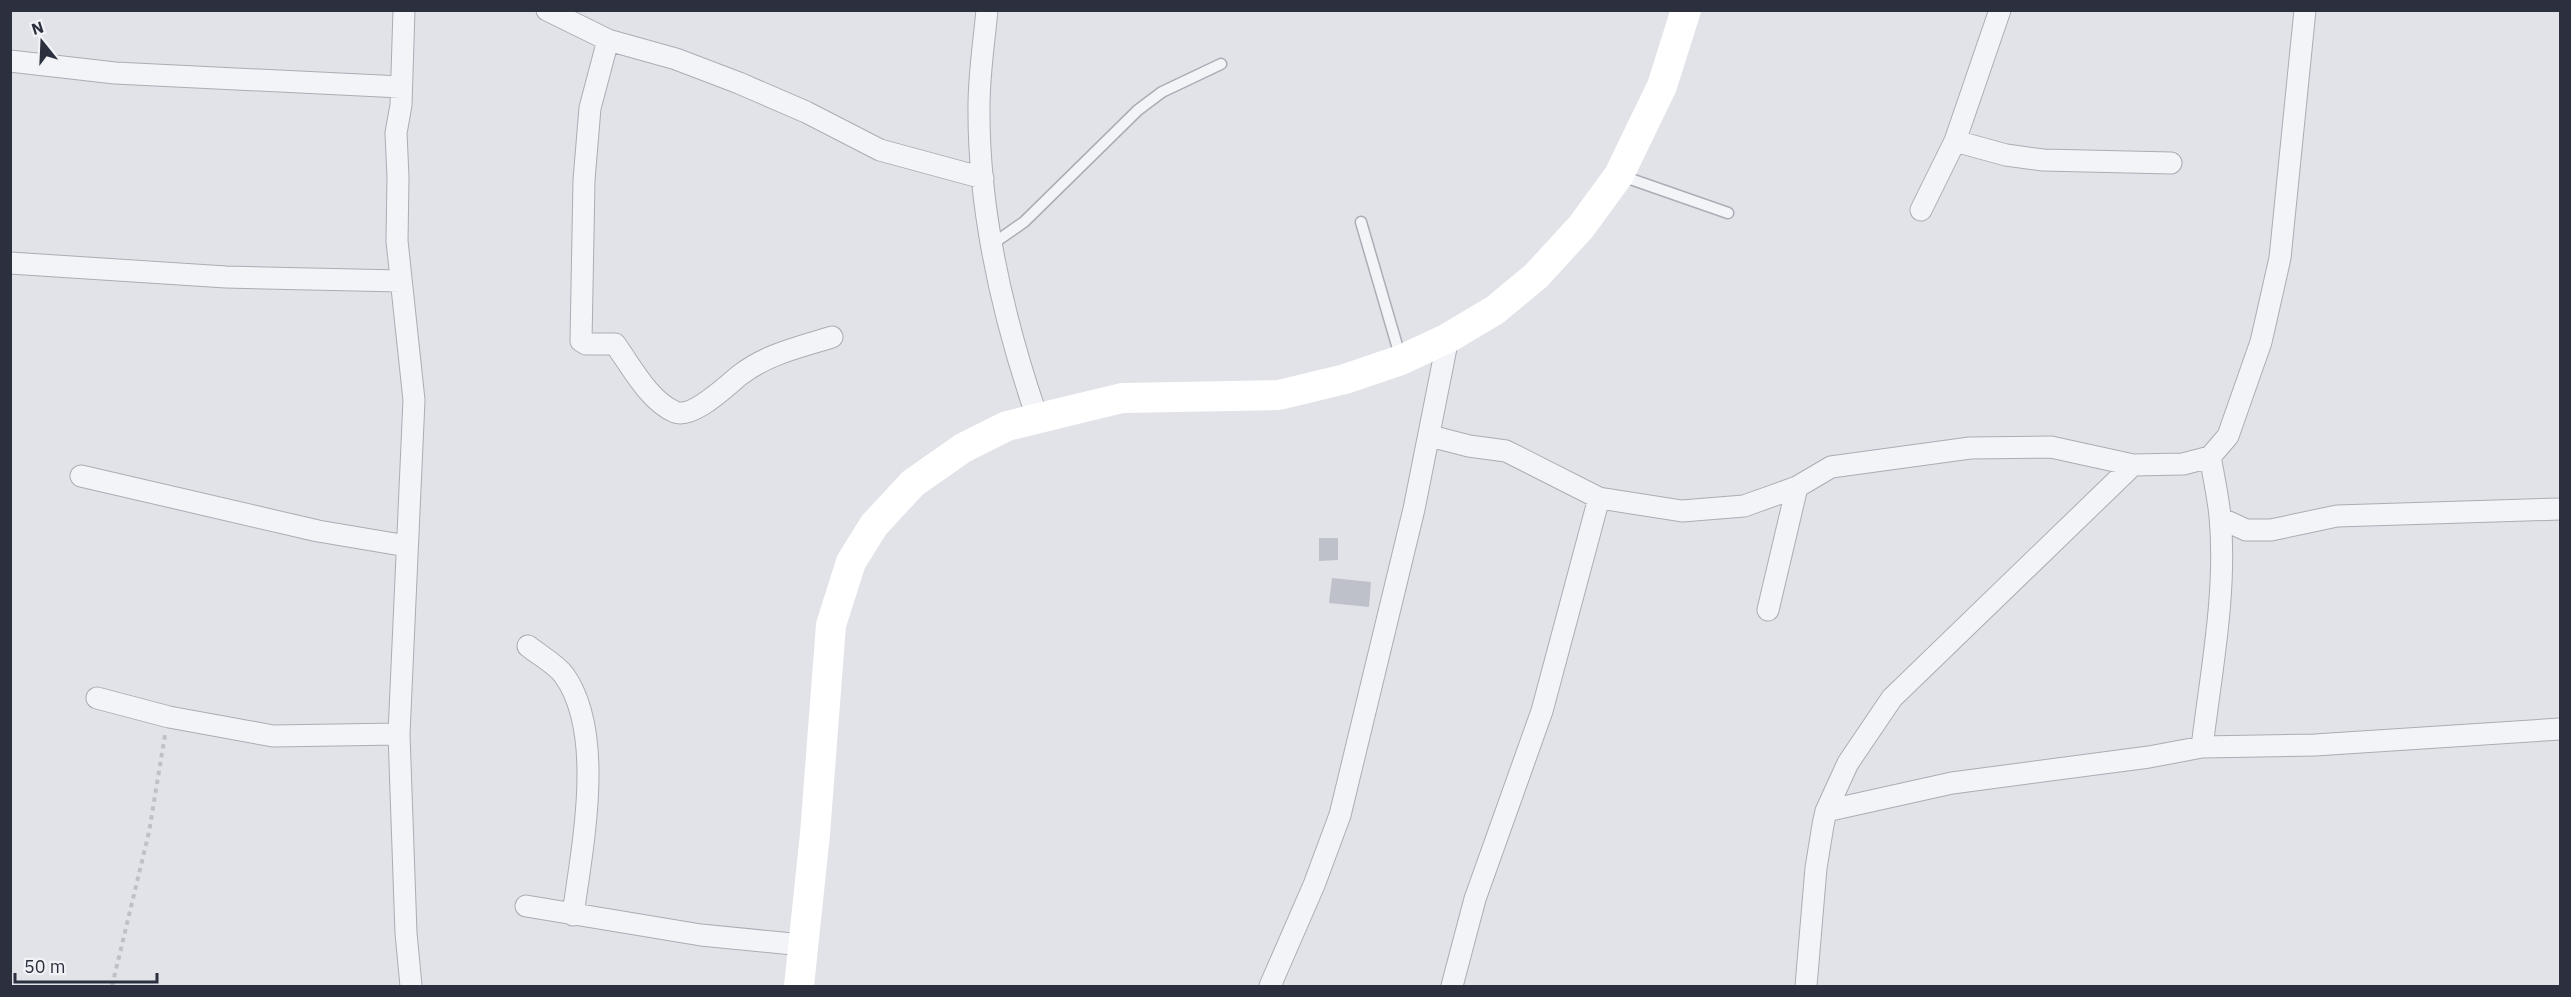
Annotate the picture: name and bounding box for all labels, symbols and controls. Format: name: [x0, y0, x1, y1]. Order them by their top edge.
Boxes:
north arrow: [12, 12, 72, 72]
text: N: [29, 16, 46, 39]
scale bar: [15, 946, 158, 984]
text: 50 m: [24, 955, 66, 978]

